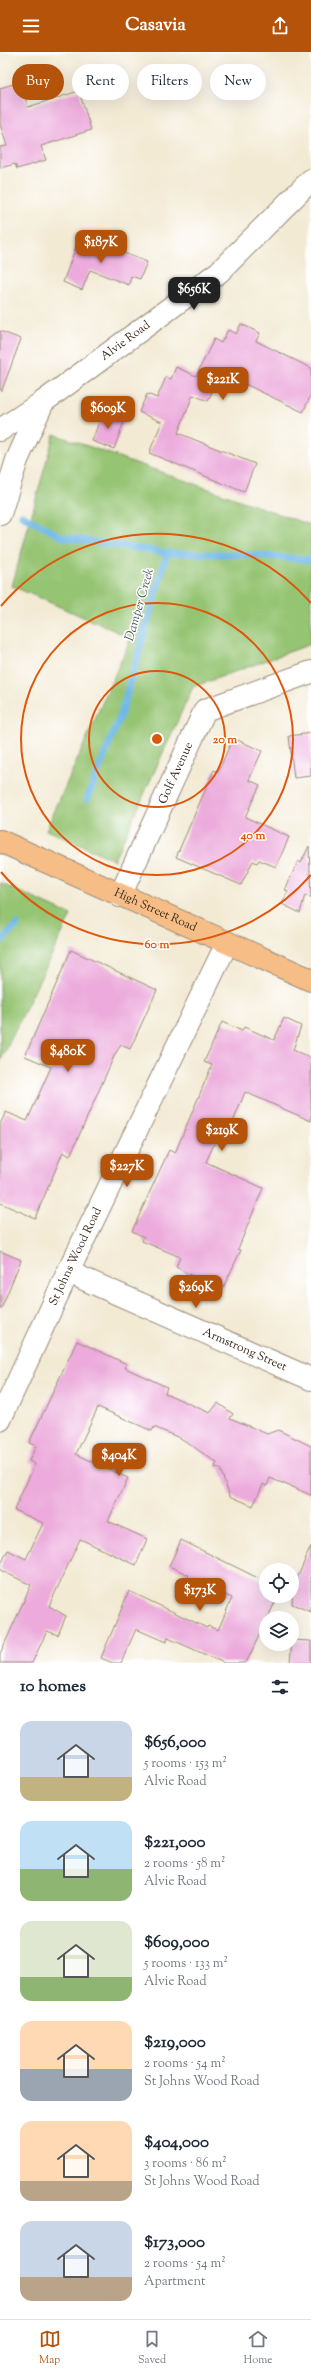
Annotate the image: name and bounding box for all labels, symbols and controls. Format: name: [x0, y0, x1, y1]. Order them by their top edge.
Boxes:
text: Casavia: [125, 13, 186, 39]
icon: menu: [20, 15, 42, 37]
icon: share: [269, 15, 291, 37]
chip: Buy: [12, 64, 64, 100]
chip: Rent: [72, 64, 129, 100]
chip: Filters: [137, 64, 202, 100]
chip: New: [210, 64, 266, 100]
pin: $187K: [73, 230, 129, 264]
text: $187K: [84, 234, 118, 252]
pin: $656K: [166, 277, 222, 311]
text: $656K: [177, 281, 211, 299]
street label: Alvie Road: [97, 316, 154, 365]
pin: $221K: [195, 367, 251, 401]
text: $221K: [207, 371, 239, 389]
pin: $609K: [80, 396, 136, 430]
text: $609K: [90, 400, 126, 418]
water label: Damper Creek: [121, 566, 159, 644]
text: 20 m: [213, 731, 237, 749]
centre of rings: [150, 732, 164, 746]
street label: Golf Avenue: [154, 739, 198, 807]
text: 40 m: [240, 827, 265, 845]
street label: High Street Road: [111, 884, 200, 937]
text: 60 m: [145, 936, 169, 954]
pin: $480K: [40, 1039, 96, 1073]
text: $480K: [50, 1043, 86, 1061]
pin: $219K: [194, 1118, 250, 1152]
text: $219K: [205, 1122, 239, 1140]
pin: $227K: [99, 1154, 155, 1188]
text: $227K: [109, 1158, 145, 1176]
street label: St Johns Wood Road: [45, 1204, 107, 1309]
pin: $269K: [168, 1275, 224, 1309]
text: $269K: [178, 1279, 214, 1297]
street label: Armstrong Street: [200, 1323, 290, 1376]
pin: $404K: [91, 1443, 147, 1477]
text: $404K: [101, 1447, 137, 1465]
map controls: [259, 1563, 299, 1651]
button: locate: [259, 1563, 299, 1603]
pin: $173K: [172, 1578, 228, 1612]
text: $173K: [184, 1582, 216, 1600]
button: layers: [259, 1611, 299, 1651]
text: 10 homes: [20, 1675, 86, 1699]
icon: filters: [269, 1676, 291, 1698]
text: $656,000: [144, 1731, 206, 1755]
icon: home: [52, 1737, 100, 1785]
text: 5 rooms · 153 m²: [144, 1755, 227, 1773]
text: Alvie Road: [144, 1773, 207, 1791]
text: $221,000: [144, 1831, 206, 1855]
icon: home: [52, 1837, 100, 1885]
text: 2 rooms · 58 m²: [144, 1855, 225, 1873]
text: Alvie Road: [144, 1873, 207, 1891]
text: $609,000: [144, 1931, 210, 1955]
icon: home: [52, 1937, 100, 1985]
text: 5 rooms · 133 m²: [144, 1955, 228, 1973]
text: Alvie Road: [144, 1973, 207, 1991]
text: $219,000: [144, 2031, 206, 2055]
icon: home: [52, 2037, 100, 2085]
text: 2 rooms · 54 m²: [144, 2055, 226, 2073]
text: St Johns Wood Road: [144, 2073, 260, 2091]
text: $404,000: [144, 2131, 209, 2155]
icon: home: [52, 2137, 100, 2185]
text: 3 rooms · 86 m²: [144, 2155, 227, 2173]
text: St Johns Wood Road: [144, 2173, 260, 2191]
text: $173,000: [144, 2231, 205, 2255]
icon: home: [52, 2237, 100, 2285]
text: 2 rooms · 54 m²: [144, 2255, 226, 2273]
text: Apartment: [144, 2273, 205, 2291]
tab: Map: [39, 2328, 61, 2368]
tab: Saved: [138, 2328, 166, 2368]
tab: Home: [243, 2328, 272, 2368]

